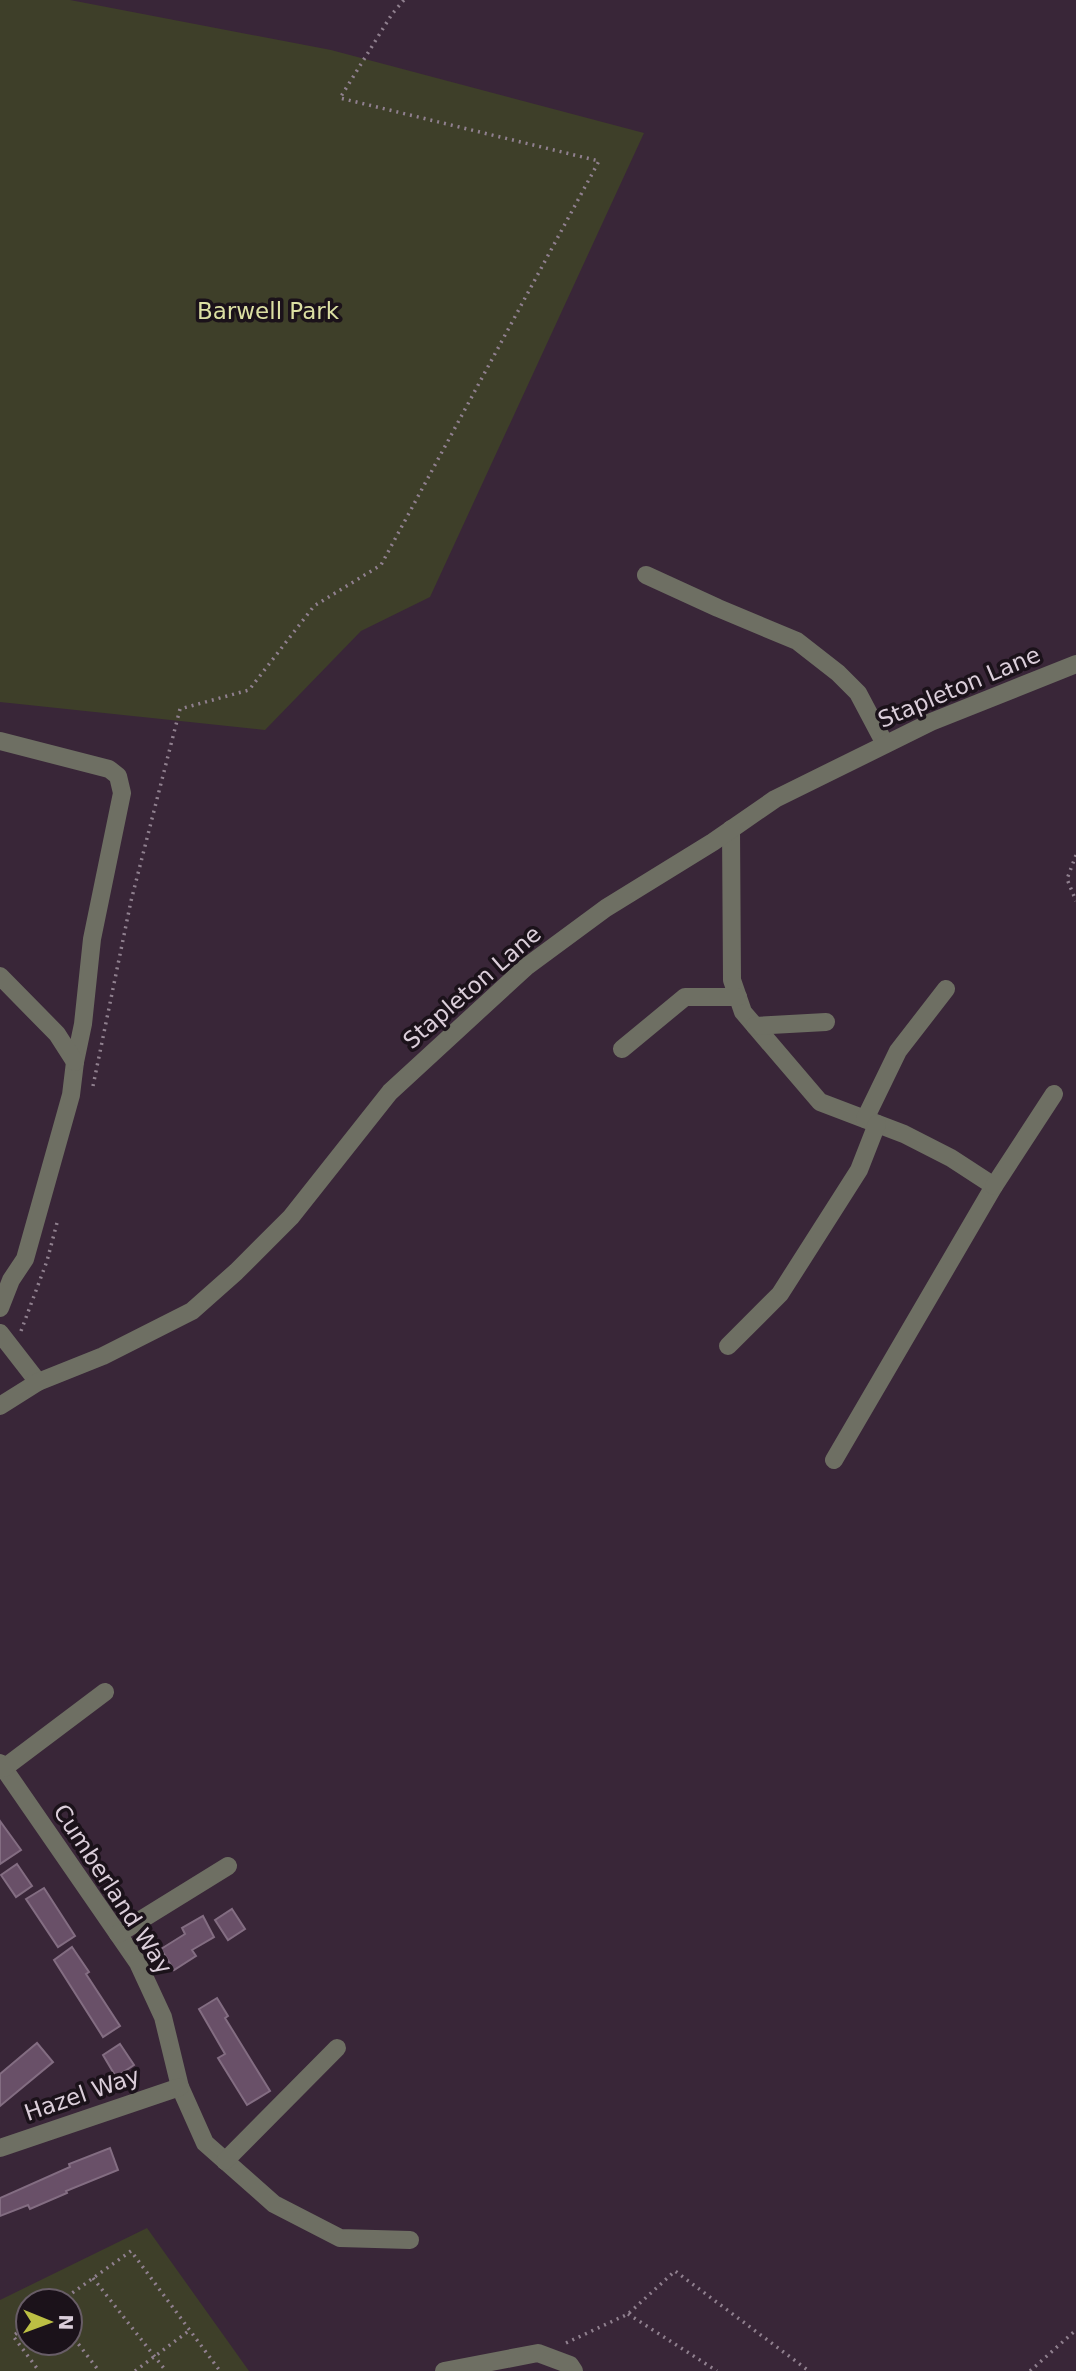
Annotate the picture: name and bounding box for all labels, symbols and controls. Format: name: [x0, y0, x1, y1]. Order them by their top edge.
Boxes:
park label: Barwell Park: [197, 298, 340, 324]
street label: Stapleton Lane: [874, 641, 1044, 733]
street label: Stapleton Lane: [398, 920, 546, 1054]
street label: Cumberland Way: [48, 1799, 178, 1979]
street label: Hazel Way: [21, 2062, 143, 2126]
north arrow: [14, 2287, 84, 2357]
text: N: [55, 2314, 77, 2330]

